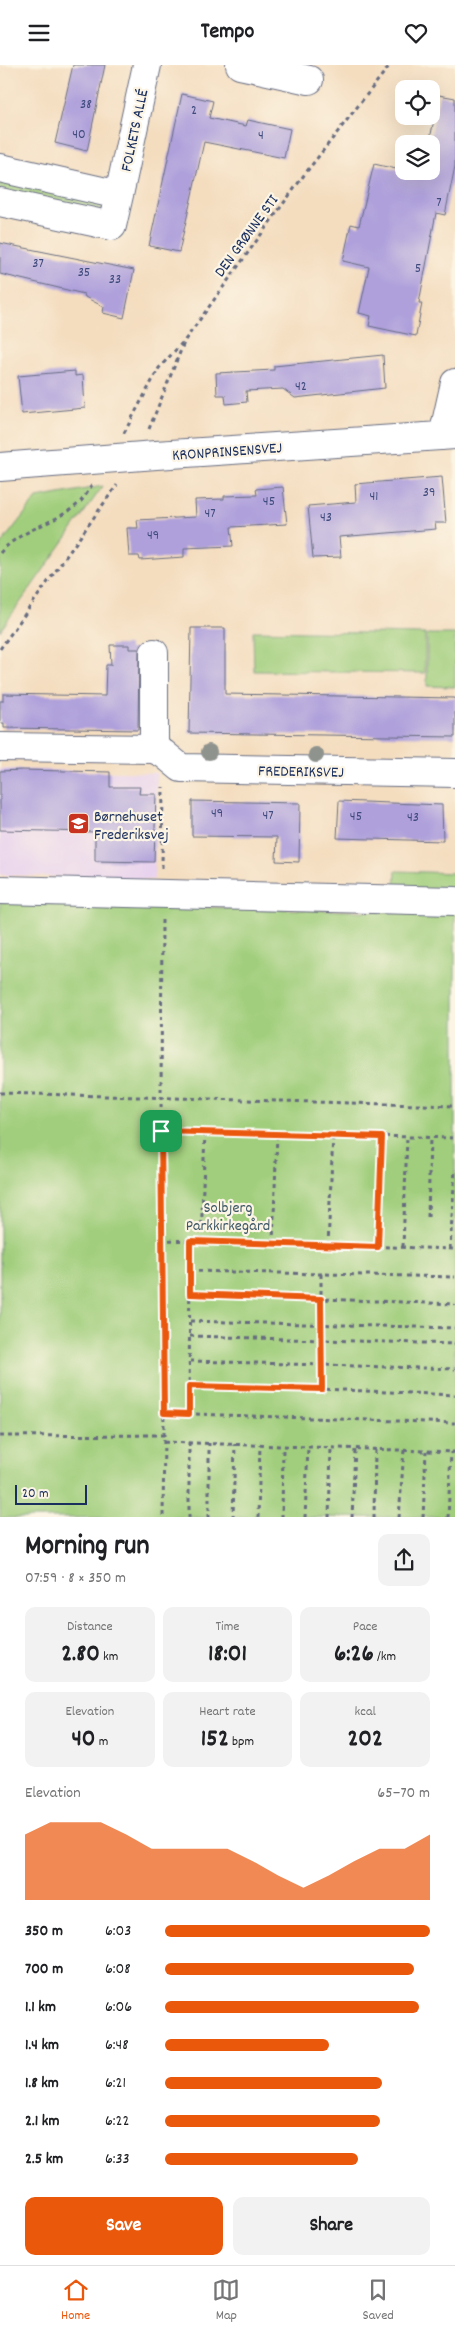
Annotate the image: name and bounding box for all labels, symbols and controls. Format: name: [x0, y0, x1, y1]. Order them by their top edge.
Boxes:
text: Tempo: [201, 17, 254, 48]
icon: menu: [25, 19, 53, 47]
icon: heart: [402, 19, 430, 47]
map controls: [395, 80, 440, 180]
button: locate: [395, 80, 440, 125]
street label: FOLKETS ALLÉ: [115, 86, 156, 174]
house number: 38: [80, 95, 92, 115]
house number: 2: [191, 101, 197, 121]
house number: 40: [72, 125, 86, 145]
house number: 4: [258, 126, 264, 146]
button: layers: [395, 135, 440, 180]
street label: DEN GRØNNE STI: [209, 191, 285, 282]
house number: 7: [436, 193, 442, 213]
house number: 37: [32, 254, 44, 274]
house number: 5: [415, 259, 421, 279]
house number: 35: [78, 263, 90, 283]
house number: 33: [109, 270, 121, 290]
house number: 42: [295, 377, 307, 397]
street label: KRONPRINSENSVEJ: [171, 437, 283, 468]
house number: 39: [423, 483, 435, 503]
house number: 41: [370, 487, 378, 507]
house number: 45: [263, 492, 275, 512]
house number: 47: [204, 504, 216, 524]
house number: 43: [320, 508, 332, 528]
house number: 49: [147, 526, 159, 546]
street label: FREDERIKSVEJ: [258, 760, 344, 785]
house number: 49: [211, 804, 223, 824]
place label: Børnehuset Frederiksvej: [94, 806, 169, 847]
house number: 47: [262, 806, 274, 826]
house number: 45: [350, 807, 362, 827]
house number: 43: [407, 808, 419, 828]
school or university icon: Børnehuset Frederiksvej: [66, 812, 90, 836]
pin: [140, 1110, 182, 1152]
icon: arrive: [147, 1117, 175, 1145]
park label: Solbjerg Parkkirkegård: [186, 1197, 270, 1238]
scale bar: [15, 1483, 88, 1506]
text: 20 m: [22, 1484, 49, 1504]
text: Morning run: [25, 1528, 149, 1568]
button: share: [378, 1534, 430, 1586]
text: 07:59 · 8 × 350 m: [25, 1567, 126, 1590]
text: Distance: [67, 1617, 113, 1637]
text: Time: [216, 1617, 239, 1637]
text: Pace: [353, 1617, 378, 1637]
text: 2.80: [61, 1637, 100, 1673]
text: 18:01: [208, 1637, 247, 1673]
text: 6:26: [334, 1637, 374, 1673]
text: km: [100, 1647, 118, 1667]
text: /km: [374, 1647, 396, 1667]
text: Elevation: [65, 1702, 114, 1722]
text: Heart rate: [199, 1702, 256, 1722]
text: kcal: [355, 1702, 376, 1722]
text: 40: [71, 1722, 95, 1758]
text: 152: [201, 1722, 229, 1758]
text: 202: [347, 1722, 383, 1758]
text: m: [95, 1732, 108, 1752]
text: bpm: [229, 1732, 254, 1752]
text: Elevation: [25, 1782, 81, 1805]
text: 65–70 m: [377, 1782, 430, 1805]
text: 350 m: [25, 1920, 63, 1943]
text: 6:03: [105, 1920, 131, 1943]
text: 700 m: [25, 1958, 63, 1981]
text: 6:08: [105, 1958, 131, 1981]
text: 1.1 km: [25, 1996, 56, 2019]
text: 6:06: [105, 1996, 132, 2019]
text: 1.4 km: [25, 2034, 59, 2057]
text: 6:48: [105, 2034, 129, 2057]
text: 1.8 km: [25, 2072, 59, 2095]
text: 6:21: [105, 2072, 126, 2095]
text: 2.1 km: [25, 2110, 59, 2133]
text: 6:22: [105, 2110, 129, 2133]
text: 2.5 km: [25, 2148, 63, 2171]
text: 6:33: [105, 2148, 130, 2171]
button: Save: [25, 2197, 223, 2255]
button: Share: [233, 2197, 430, 2255]
tab: Home: [61, 2276, 90, 2326]
tab: Map: [212, 2276, 240, 2326]
tab: Saved: [363, 2276, 394, 2326]

